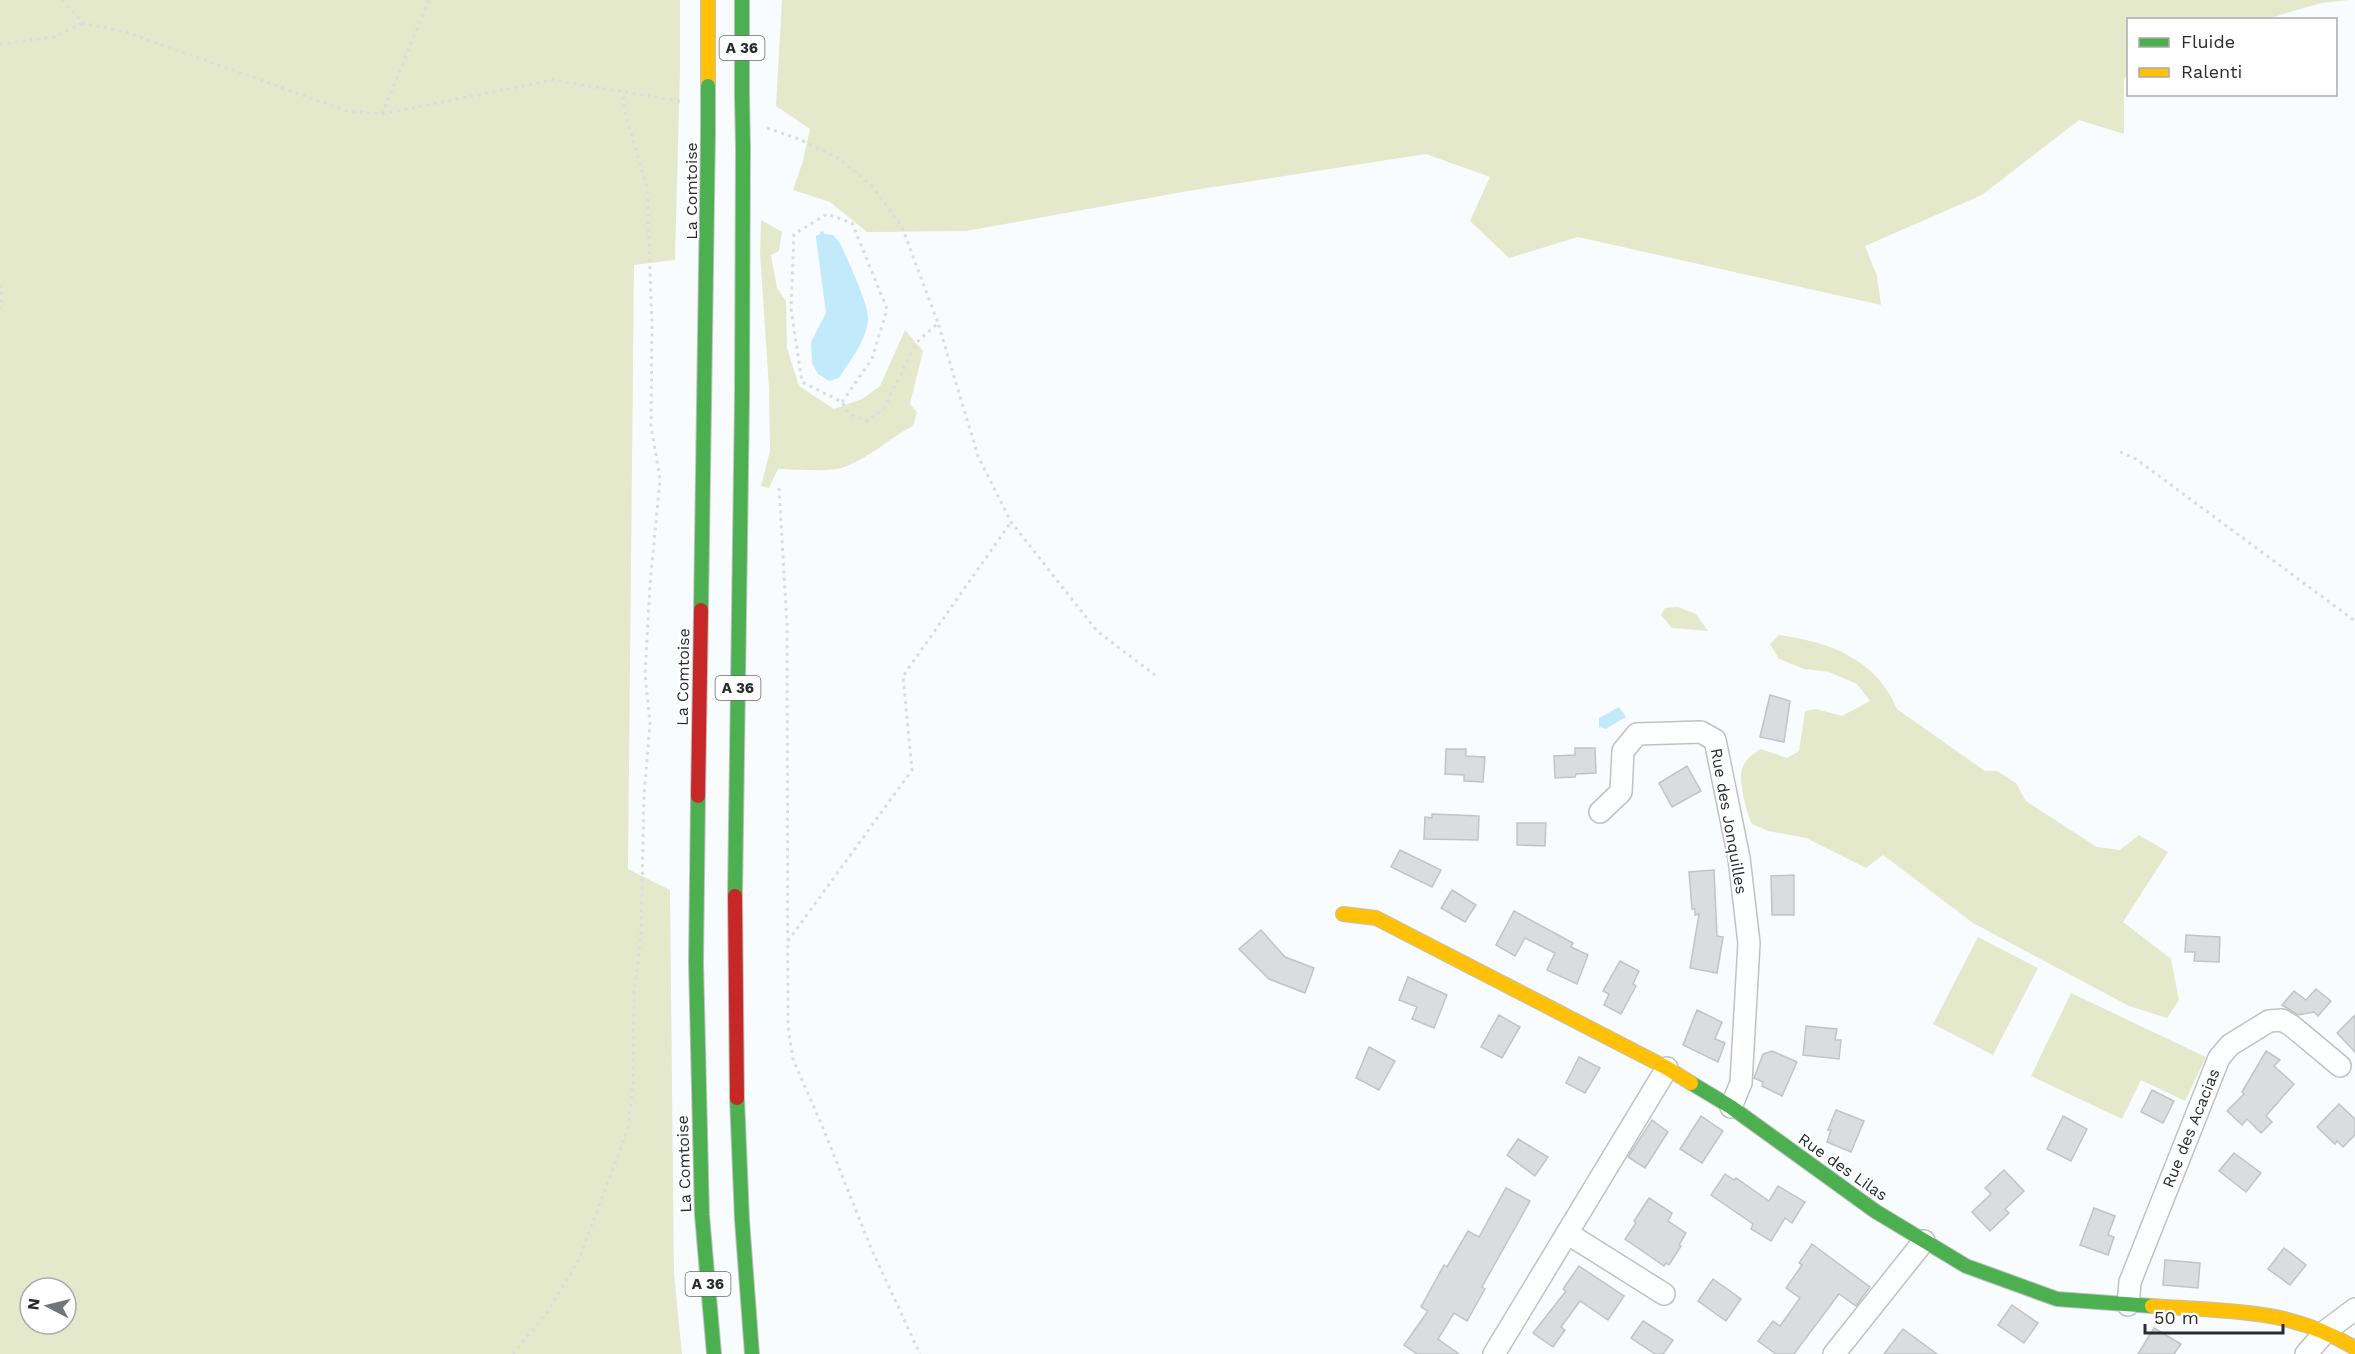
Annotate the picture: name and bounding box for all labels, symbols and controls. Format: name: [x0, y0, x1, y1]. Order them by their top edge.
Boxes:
legend: [2127, 18, 2337, 96]
text: Fluide: [2181, 31, 2235, 52]
road number: A 36: [720, 36, 764, 60]
text: Ralenti: [2181, 61, 2242, 82]
street label: La Comtoise: [682, 142, 701, 240]
street label: La Comtoise: [673, 628, 693, 726]
road number: A 36: [716, 676, 760, 700]
street label: Rue des Jonquilles: [1707, 747, 1751, 895]
street label: Rue des Acacias: [2158, 1066, 2224, 1190]
street label: La Comtoise: [673, 1115, 695, 1213]
street label: Rue des Lilas: [1795, 1129, 1891, 1205]
road number: A 36: [686, 1272, 730, 1296]
north arrow: [18, 1276, 78, 1336]
text: N: [23, 1297, 44, 1311]
scale bar: [2145, 1297, 2283, 1335]
text: 50 m: [2154, 1307, 2199, 1328]

